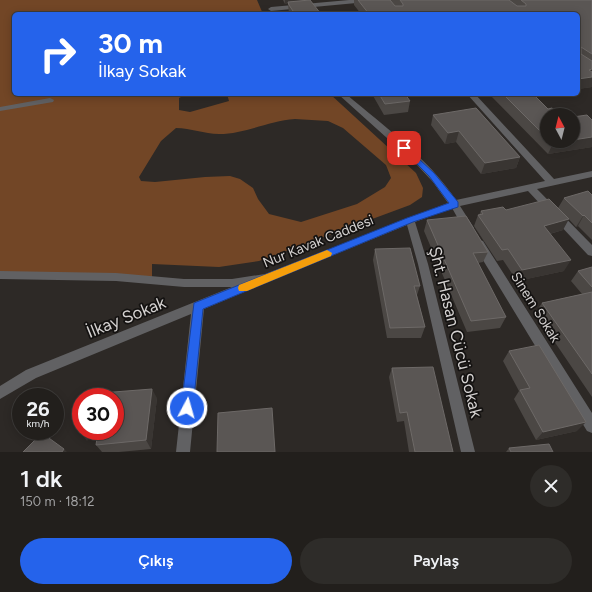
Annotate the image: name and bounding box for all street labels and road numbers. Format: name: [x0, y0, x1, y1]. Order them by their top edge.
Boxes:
street label: Nur Kavak Caddesi: [260, 212, 376, 271]
street label: Şht. Hasan Cücü Sokak: [425, 244, 487, 420]
street label: Sinem Sokak: [507, 269, 564, 346]
street label: İlkay Sokak: [84, 292, 169, 342]

